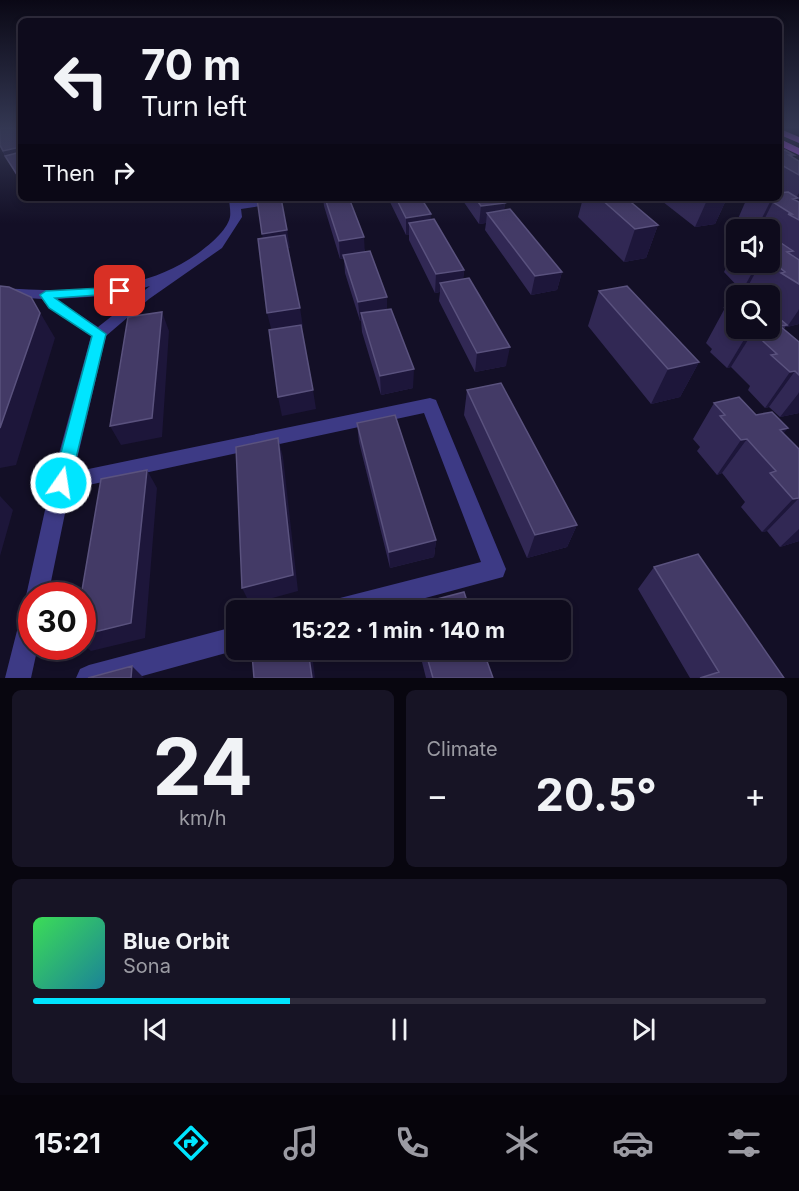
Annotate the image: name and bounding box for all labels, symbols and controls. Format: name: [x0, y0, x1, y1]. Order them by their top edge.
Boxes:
text: 70 m: [141, 39, 241, 90]
icon: left: [42, 42, 120, 120]
text: Turn left: [141, 90, 247, 123]
icon: right: [107, 156, 140, 189]
text: Then: [42, 160, 95, 186]
map controls: [726, 219, 780, 339]
button: sound: [726, 219, 780, 273]
pin: [94, 265, 145, 316]
icon: arrive: [103, 274, 136, 307]
button: search: [726, 285, 780, 339]
position arrow: [29, 451, 93, 515]
speed limit sign: 30: [18, 582, 96, 660]
text: 15:22 · 1 min · 140 m: [292, 617, 505, 643]
text: 24: [152, 719, 253, 814]
text: Climate: [427, 737, 498, 761]
text: 20.5°: [536, 767, 657, 822]
text: −: [427, 775, 448, 815]
text: +: [744, 775, 766, 815]
text: km/h: [179, 806, 227, 830]
text: Blue Orbit: [123, 928, 230, 954]
text: Sona: [123, 954, 171, 978]
icon: previous: [139, 1013, 172, 1046]
icon: pause: [383, 1013, 416, 1046]
icon: next: [627, 1013, 660, 1046]
icon: directions: [170, 1122, 212, 1164]
icon: music: [280, 1122, 322, 1164]
icon: phone: [391, 1122, 433, 1164]
icon: climate: [501, 1122, 543, 1164]
icon: car: [612, 1122, 654, 1164]
icon: filters: [723, 1122, 765, 1164]
text: 15:21: [34, 1127, 101, 1160]

